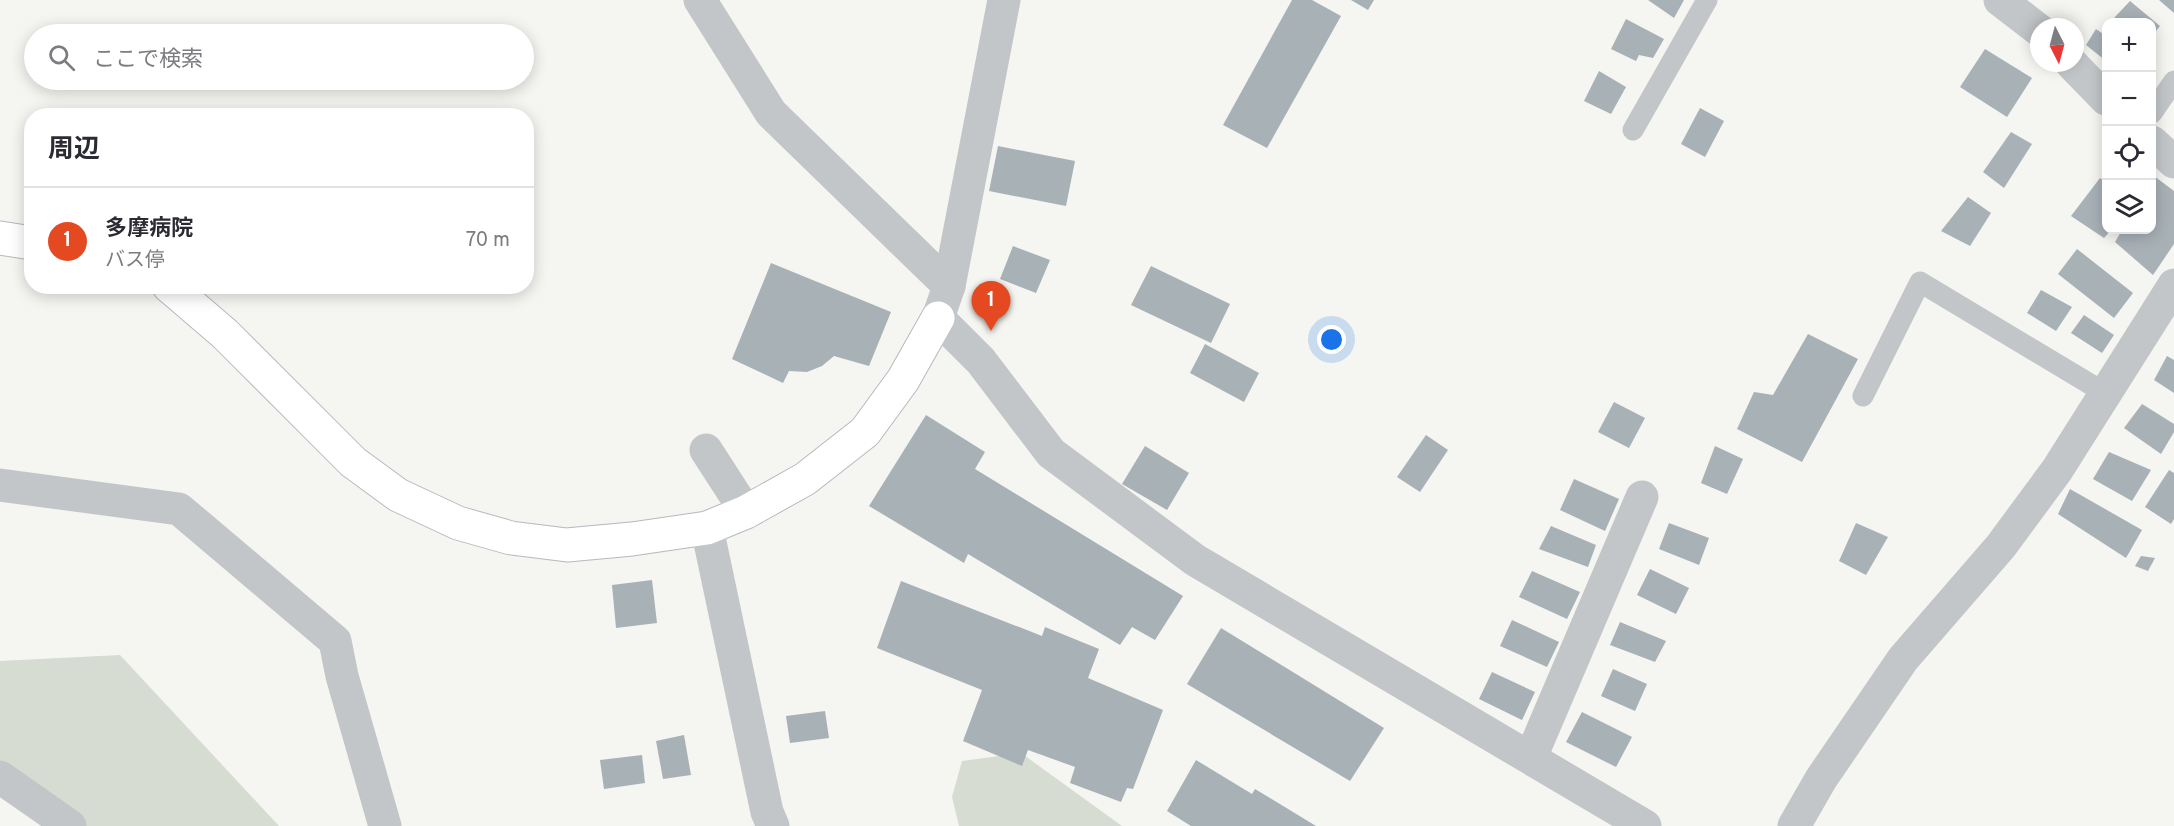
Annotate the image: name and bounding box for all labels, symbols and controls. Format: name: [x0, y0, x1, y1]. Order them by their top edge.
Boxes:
north arrow: [2030, 18, 2084, 72]
map controls: [2102, 18, 2156, 234]
button: +: [2102, 18, 2156, 72]
search box: [24, 24, 534, 90]
icon: search: [45, 41, 78, 74]
text: ここで検索: [93, 47, 203, 74]
button: −: [2102, 72, 2156, 126]
button: locate: [2102, 126, 2156, 180]
text: 周辺: [48, 134, 100, 167]
button: layers: [2102, 180, 2156, 234]
text: 多摩病院: [105, 216, 193, 243]
text: 1: [64, 228, 72, 254]
text: 70 m: [466, 228, 510, 254]
text: バス停: [105, 248, 165, 274]
pin: 1: [972, 282, 1010, 331]
your location: [1317, 325, 1346, 354]

